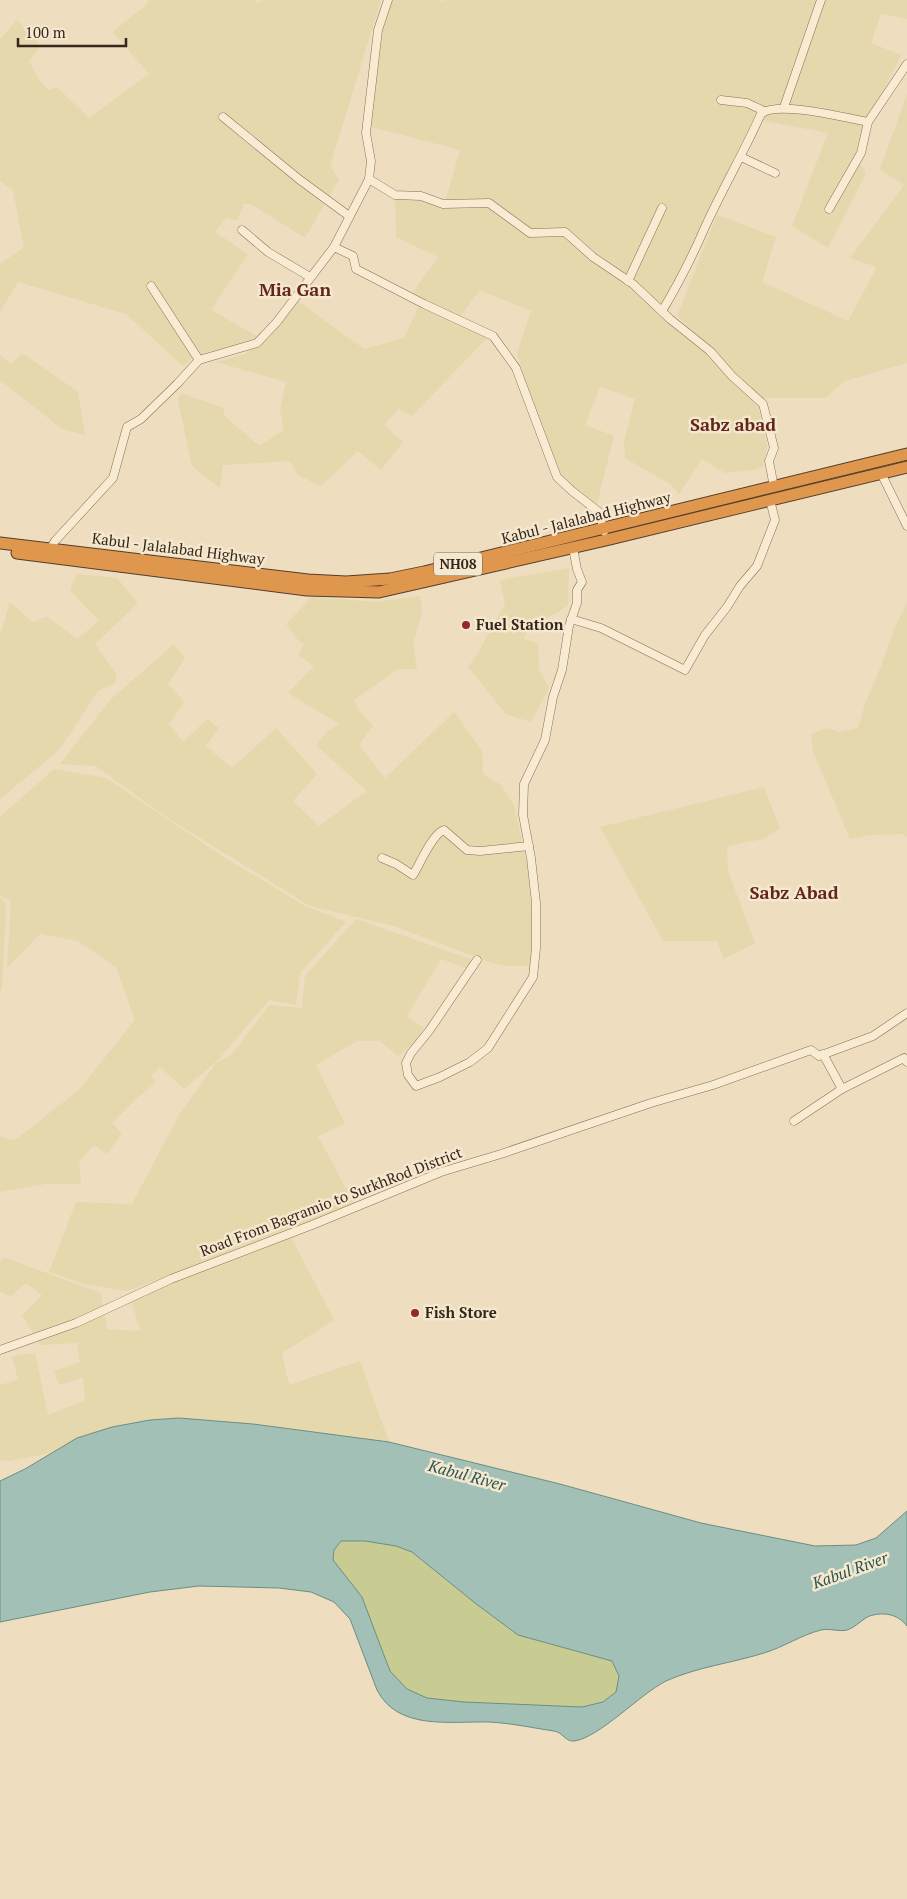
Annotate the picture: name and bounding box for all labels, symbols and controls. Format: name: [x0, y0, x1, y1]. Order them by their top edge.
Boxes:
scale bar: [18, 15, 125, 47]
text: 100 m: [25, 22, 66, 42]
district label: Mia Gan: [259, 277, 331, 301]
district label: Sabz abad: [690, 412, 776, 436]
street label: Kabul - Jalalabad Highway: [499, 486, 673, 548]
street label: Kabul - Jalalabad Highway: [91, 527, 266, 569]
road number: NH08: [434, 552, 482, 576]
place label: Fuel Station: [476, 614, 564, 634]
marker: Fuel Station: [460, 619, 472, 631]
district label: Sabz Abad: [750, 880, 839, 904]
street label: Road From Bagramio to SurkhRod District: [197, 1142, 465, 1260]
place label: Fish Store: [425, 1302, 497, 1322]
marker: Fish Store: [409, 1307, 421, 1319]
water label: Kabul River: [425, 1454, 509, 1496]
water label: Kabul River: [808, 1546, 892, 1594]

